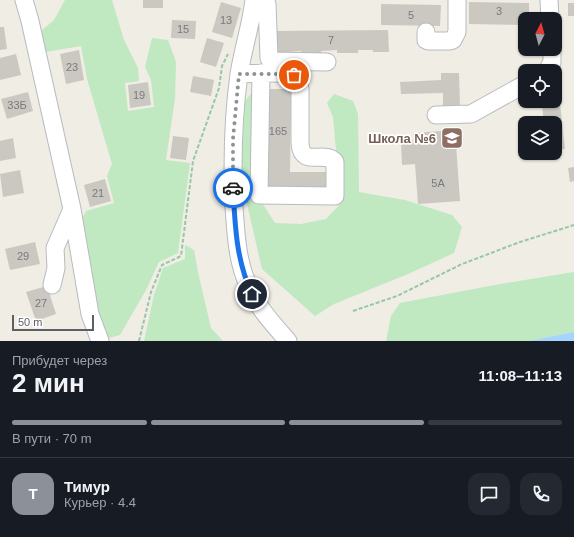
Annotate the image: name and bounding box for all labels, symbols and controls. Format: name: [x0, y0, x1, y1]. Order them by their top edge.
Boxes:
house number: 3: [496, 5, 502, 17]
house number: 5: [408, 9, 414, 21]
north arrow: [518, 12, 562, 56]
map controls: [518, 12, 562, 160]
house number: 13: [220, 14, 232, 26]
house number: 15: [177, 23, 189, 35]
house number: 7: [328, 34, 334, 46]
pin: [277, 58, 311, 92]
house number: 23: [66, 61, 78, 73]
icon: bag: [283, 64, 305, 86]
button: locate: [518, 64, 562, 108]
house number: 19: [133, 89, 145, 101]
house number: 33Б: [7, 99, 27, 111]
button: layers: [518, 116, 562, 160]
house number: 165: [269, 125, 287, 137]
school or university icon: Школа №6: [439, 125, 465, 151]
place label: Школа №6: [368, 131, 436, 146]
courier: [213, 168, 253, 208]
icon: car: [222, 177, 244, 199]
house number: 5А: [431, 177, 445, 189]
house number: 21: [92, 187, 104, 199]
house number: 29: [17, 250, 29, 262]
pin: [235, 277, 269, 311]
icon: home: [241, 283, 263, 305]
house number: 27: [35, 297, 47, 309]
scale bar: [12, 313, 94, 332]
text: 50 m: [18, 316, 42, 328]
text: Прибудет через: [12, 353, 107, 368]
text: 11:08–11:13: [479, 367, 562, 384]
text: 2 мин: [12, 368, 85, 398]
text: В пути · 70 m: [12, 431, 92, 446]
button: chat: [468, 473, 510, 515]
button: phone: [520, 473, 562, 515]
text: Тимур: [64, 478, 110, 495]
text: Т: [28, 485, 38, 502]
text: Курьер · 4.4: [64, 495, 136, 510]

